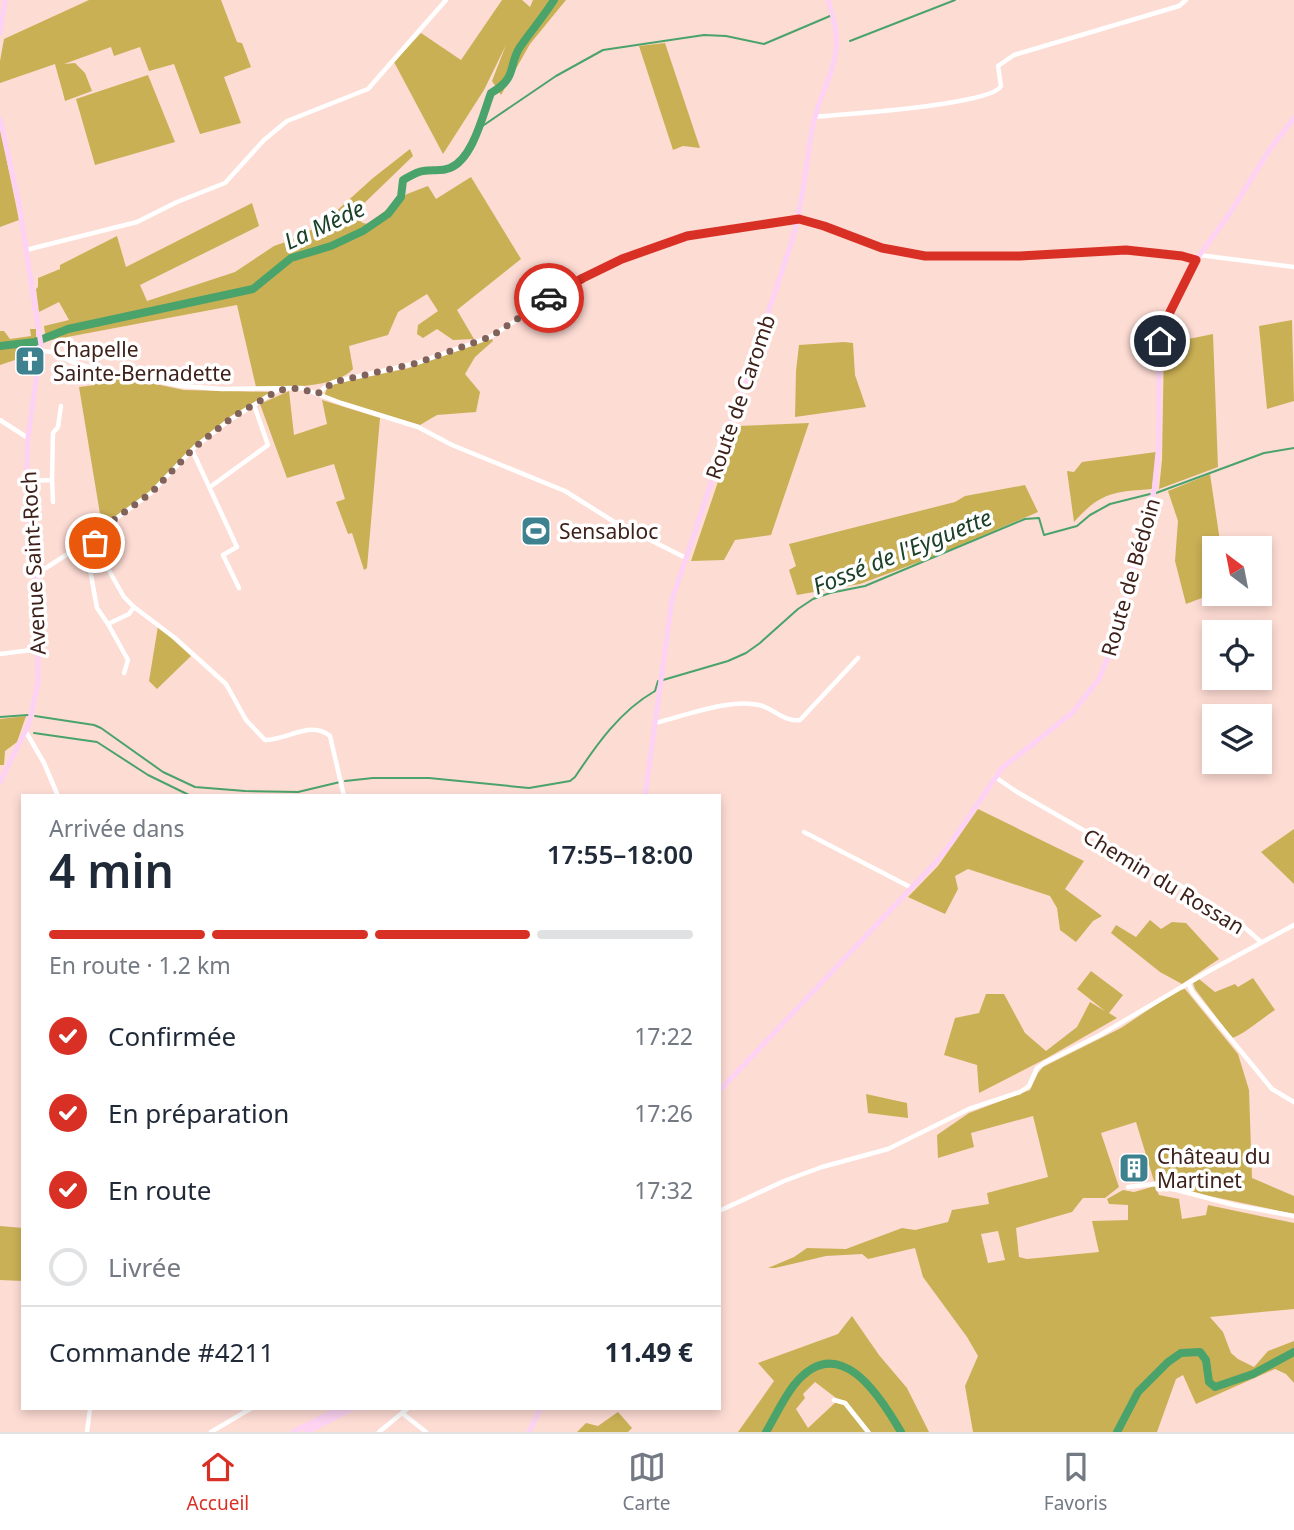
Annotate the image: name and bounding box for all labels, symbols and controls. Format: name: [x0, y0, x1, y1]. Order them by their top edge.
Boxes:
water label: La Mède: [278, 191, 370, 257]
courier: [514, 263, 584, 333]
icon: car: [530, 279, 568, 317]
street label: Route de Caromb: [699, 311, 781, 483]
pin: [1130, 311, 1190, 371]
icon: home: [1141, 322, 1179, 360]
place label: Chapelle Sainte-Bernadette: [53, 335, 232, 387]
church icon: Chapelle Sainte-Bernadette: [13, 344, 47, 378]
street label: Avenue Saint-Roch: [14, 470, 52, 656]
street label: Route de Bédoin: [1094, 495, 1166, 659]
water label: Fossé de l'Eyguette: [808, 500, 996, 602]
pin: [65, 513, 125, 573]
sports icon: Sensabloc: [519, 514, 553, 548]
place label: Sensabloc: [559, 517, 658, 545]
icon: bag: [76, 524, 114, 562]
north arrow: [1202, 536, 1272, 606]
map controls: [1202, 536, 1272, 774]
button: locate: [1202, 620, 1272, 690]
button: layers: [1202, 704, 1272, 774]
text: Arrivée dans: [49, 812, 185, 844]
street label: Chemin du Rossan: [1078, 822, 1250, 940]
text: 17:55–18:00: [547, 836, 693, 872]
text: 4 min: [49, 839, 174, 901]
text: En route · 1.2 km: [49, 949, 231, 981]
icon: check: [49, 1017, 87, 1055]
text: Confirmée: [108, 1018, 236, 1054]
text: 17:22: [634, 1020, 693, 1052]
icon: check: [49, 1094, 87, 1132]
text: En préparation: [108, 1095, 289, 1131]
text: 17:26: [634, 1097, 693, 1129]
place label: Château du Martinet: [1157, 1142, 1271, 1194]
building icon: Château du Martinet: [1117, 1151, 1151, 1185]
icon: check: [49, 1171, 87, 1209]
text: En route: [108, 1172, 211, 1208]
text: 17:32: [634, 1174, 693, 1206]
text: Livrée: [108, 1249, 181, 1285]
text: Commande #4211: [49, 1334, 274, 1370]
text: 11.49 €: [605, 1334, 693, 1370]
tab: Accueil: [187, 1448, 249, 1516]
tab: Carte: [623, 1448, 671, 1516]
tab: Favoris: [1044, 1448, 1107, 1516]

